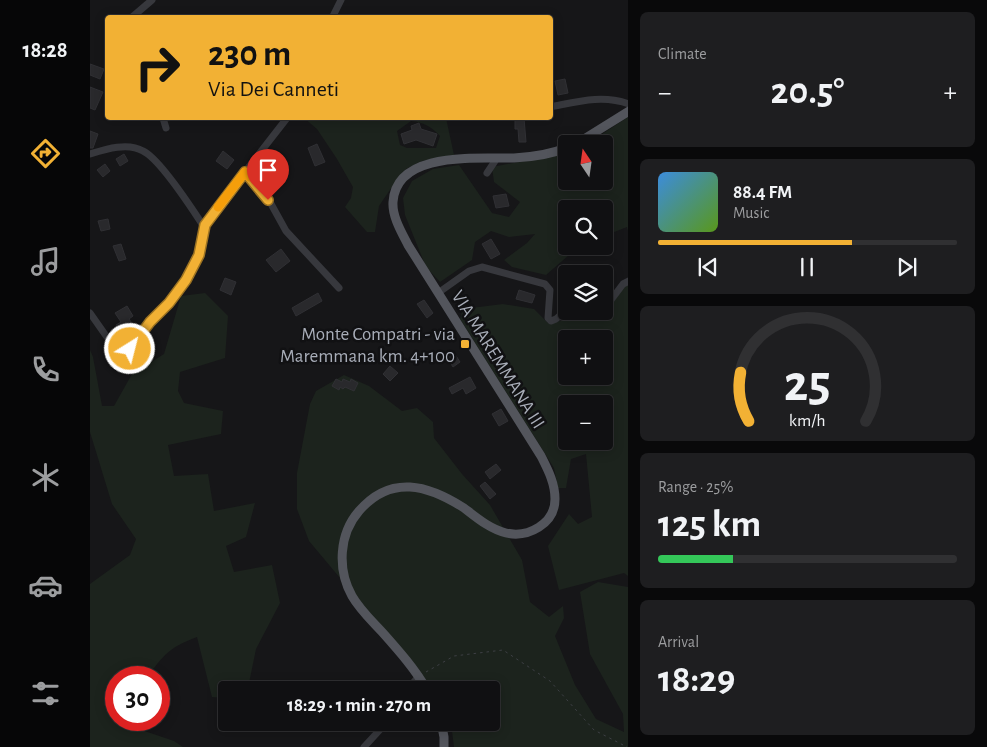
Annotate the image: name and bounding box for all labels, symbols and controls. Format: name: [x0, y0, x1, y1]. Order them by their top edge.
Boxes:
icon: right: [125, 35, 190, 100]
text: 230 m: [208, 37, 291, 72]
text: 18:28: [22, 39, 68, 61]
text: Climate: [658, 46, 707, 62]
text: 20.5°: [771, 73, 844, 111]
text: Via Dei Canneti: [208, 78, 339, 100]
text: −: [658, 79, 671, 107]
text: +: [944, 79, 957, 107]
north arrow: [558, 135, 612, 190]
map controls: [558, 135, 613, 450]
icon: directions: [28, 136, 63, 171]
pin: [247, 149, 289, 200]
icon: arrive: [254, 156, 282, 184]
text: 88.4 FM: [733, 183, 792, 202]
button: search: [558, 200, 613, 255]
text: Music: [733, 205, 769, 221]
icon: music: [28, 244, 63, 279]
icon: previous: [694, 253, 722, 281]
icon: pause: [793, 253, 821, 281]
icon: next: [893, 253, 921, 281]
button: layers: [558, 265, 613, 320]
street label: VIA MAREMMANA III: [448, 287, 548, 432]
position arrow: [103, 322, 155, 374]
place label: Monte Compatri - via Maremmana km. 4+100: [280, 325, 455, 366]
button: +: [558, 330, 613, 385]
marker: Monte Compatri - via Maremmana km. 4+100: [459, 338, 471, 350]
icon: phone: [28, 352, 63, 387]
text: 25: [784, 358, 831, 410]
button: −: [558, 395, 613, 450]
text: km/h: [789, 412, 826, 430]
icon: climate: [28, 460, 63, 495]
text: Range · 25%: [658, 479, 733, 495]
text: 125 km: [658, 506, 761, 544]
icon: car: [28, 568, 63, 603]
text: Arrival: [658, 634, 699, 650]
text: 18:29: [658, 661, 735, 699]
speed limit sign: 30: [105, 666, 170, 731]
icon: filters: [28, 676, 63, 711]
text: 18:29 · 1 min · 270 m: [287, 696, 431, 715]

